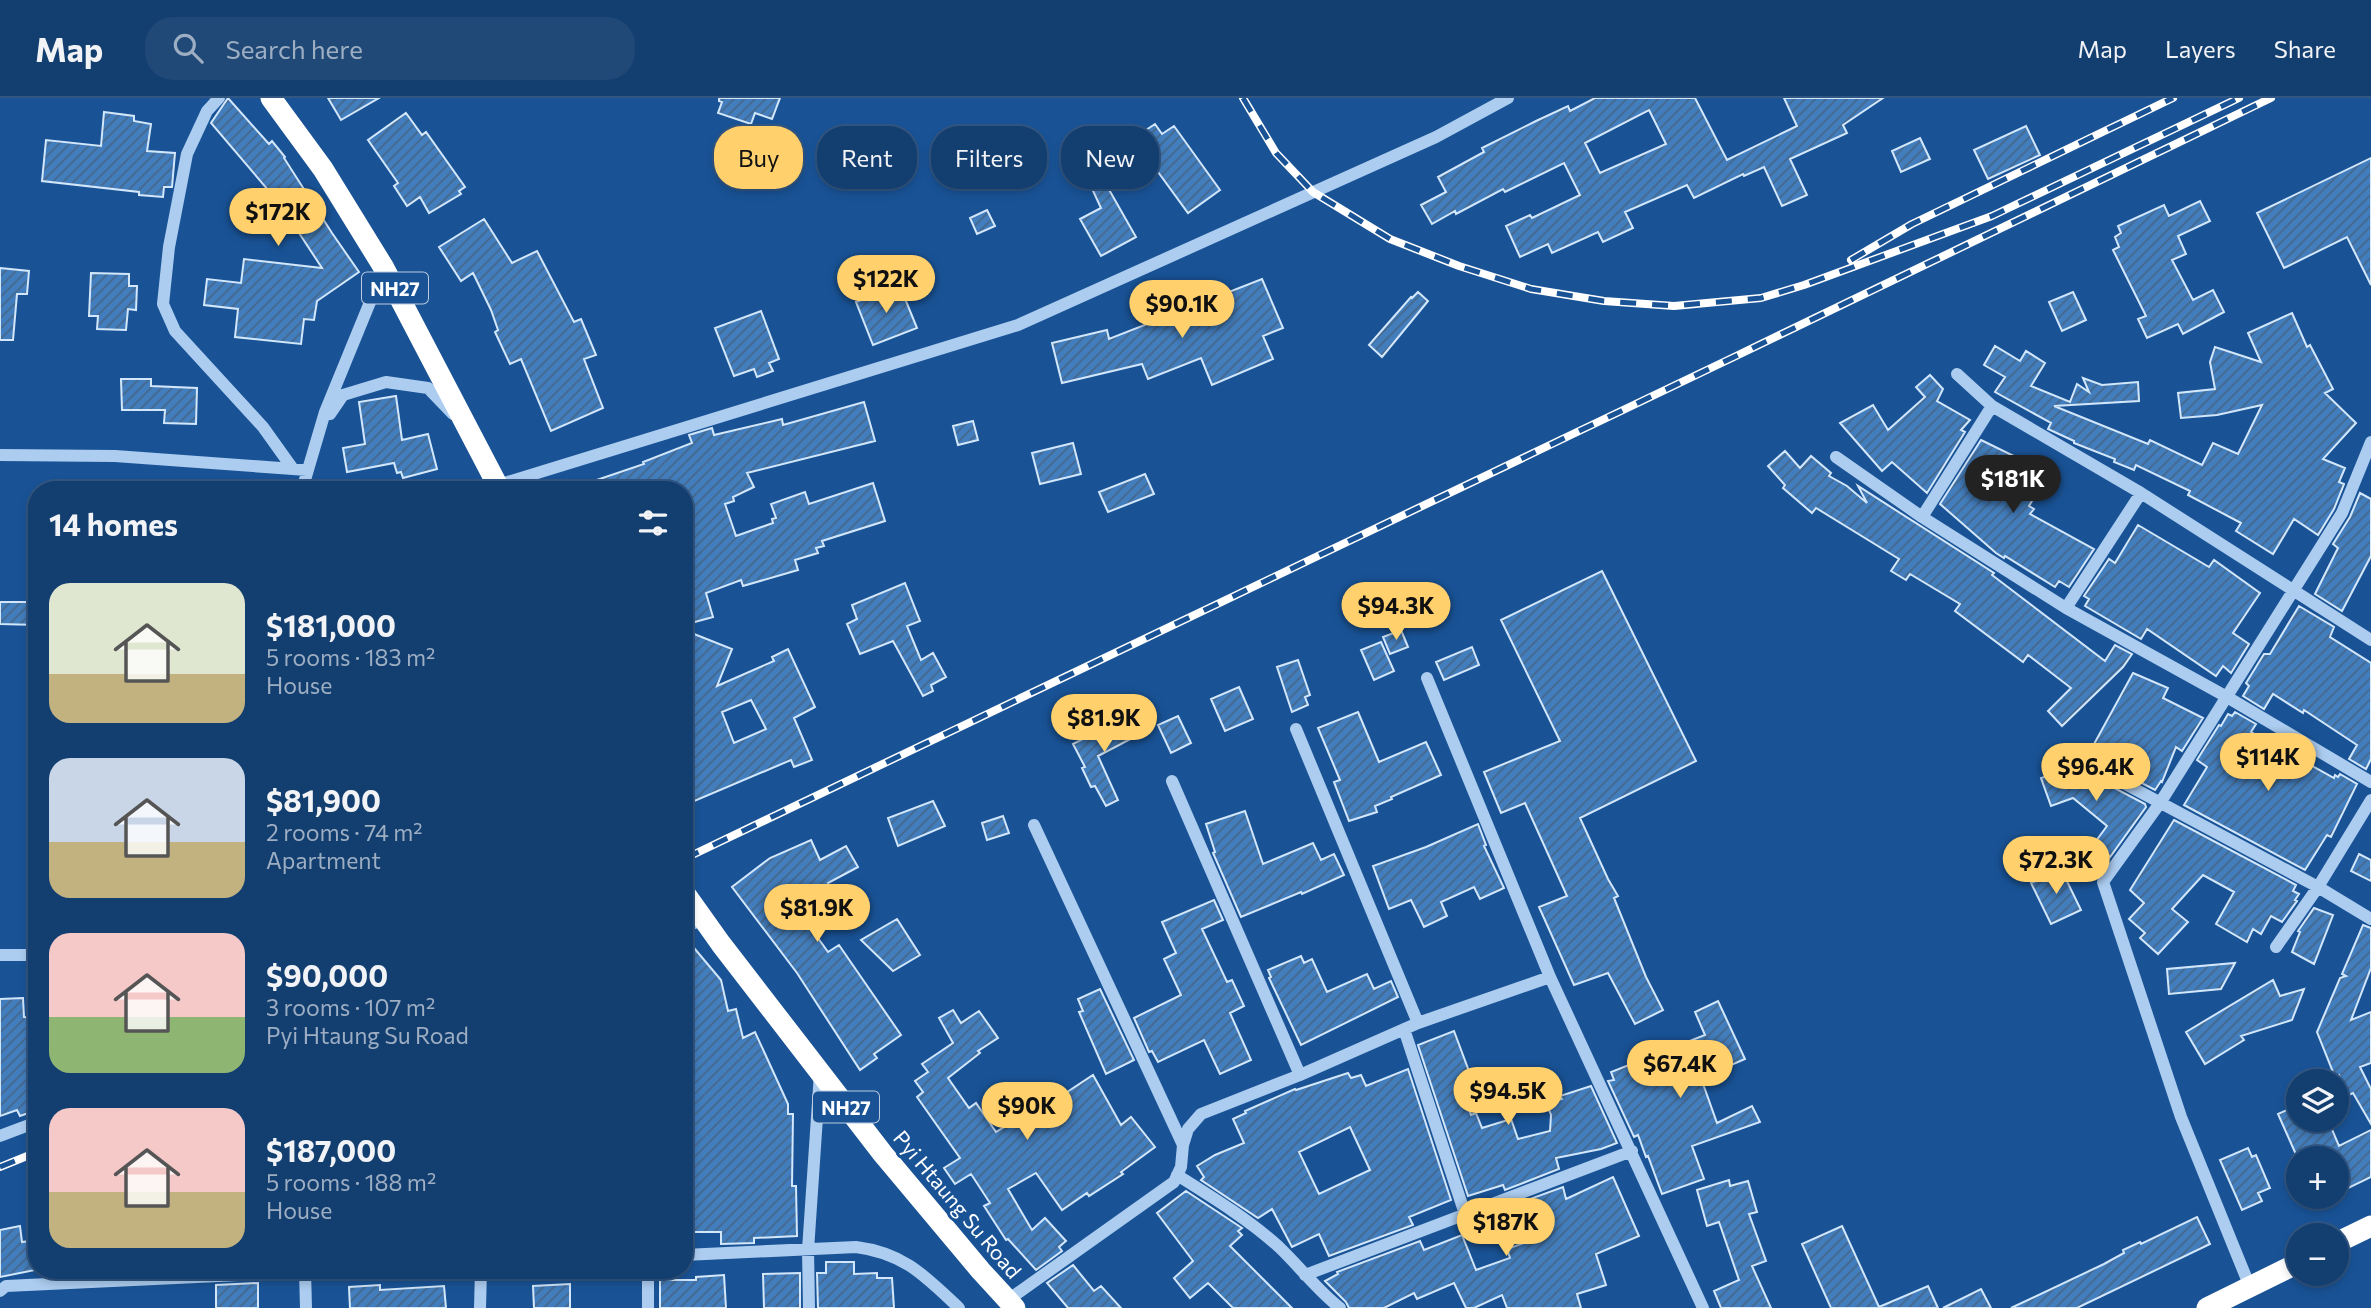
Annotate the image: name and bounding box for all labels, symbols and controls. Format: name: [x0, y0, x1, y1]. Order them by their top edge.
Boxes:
search box: [145, 17, 635, 80]
text: Map: [35, 28, 103, 69]
icon: search: [169, 29, 207, 67]
text: Search here: [225, 33, 363, 64]
text: Map: [2078, 34, 2127, 63]
text: Layers: [2165, 34, 2236, 63]
text: Share: [2274, 34, 2336, 63]
chip: Buy: [714, 126, 803, 189]
chip: Rent: [817, 126, 917, 189]
chip: Filters: [931, 126, 1047, 189]
chip: New: [1061, 126, 1159, 189]
pin: $172K: [229, 188, 327, 248]
text: $172K: [245, 197, 311, 225]
pin: $122K: [837, 256, 935, 315]
text: $122K: [853, 264, 919, 292]
road number: NH27: [362, 272, 428, 304]
pin: $90.1K: [1125, 280, 1239, 340]
text: $90.1K: [1145, 289, 1219, 317]
pin: $181K: [1964, 456, 2062, 515]
text: $181K: [1981, 464, 2045, 492]
icon: filters: [634, 504, 672, 542]
text: 14 homes: [49, 505, 178, 542]
pin: $94.3K: [1339, 582, 1453, 642]
text: $94.3K: [1358, 591, 1434, 619]
text: $181,000: [266, 606, 396, 643]
icon: home: [105, 611, 189, 695]
text: 5 rooms · 183 m²: [266, 643, 435, 671]
text: House: [266, 671, 332, 699]
pin: $81.9K: [1047, 694, 1161, 754]
text: $81.9K: [1067, 703, 1141, 731]
pin: $114K: [2219, 734, 2317, 793]
text: $114K: [2236, 742, 2300, 770]
pin: $96.4K: [2039, 744, 2153, 803]
text: $96.4K: [2057, 752, 2135, 780]
text: $81,900: [266, 781, 381, 818]
icon: home: [105, 786, 189, 870]
text: 2 rooms · 74 m²: [266, 818, 422, 846]
pin: $72.3K: [1999, 836, 2113, 896]
text: $72.3K: [2019, 845, 2093, 873]
text: Apartment: [266, 846, 381, 874]
pin: $81.9K: [760, 884, 874, 944]
text: $81.9K: [780, 893, 854, 921]
text: $90,000: [266, 956, 388, 993]
icon: home: [105, 961, 189, 1045]
text: 3 rooms · 107 m²: [266, 993, 435, 1021]
text: Pyi Htaung Su Road: [266, 1021, 469, 1049]
pin: $67.4K: [1623, 1040, 1737, 1100]
text: $67.4K: [1643, 1049, 1717, 1077]
pin: $94.5K: [1451, 1068, 1565, 1127]
map controls: [2286, 1069, 2349, 1286]
button: layers: [2286, 1069, 2349, 1132]
text: $94.5K: [1470, 1076, 1547, 1104]
pin: $90K: [986, 1082, 1068, 1142]
road number: NH27: [813, 1091, 879, 1122]
text: $90K: [998, 1091, 1056, 1119]
street label: Pyi Htaung Su Road: [889, 1125, 1027, 1283]
text: $187,000: [266, 1131, 396, 1168]
icon: home: [105, 1136, 189, 1220]
button: +: [2286, 1146, 2349, 1209]
text: 5 rooms · 188 m²: [266, 1168, 436, 1196]
text: House: [266, 1196, 332, 1224]
pin: $187K: [1457, 1198, 1555, 1258]
text: $187K: [1473, 1207, 1539, 1235]
button: −: [2286, 1223, 2349, 1286]

